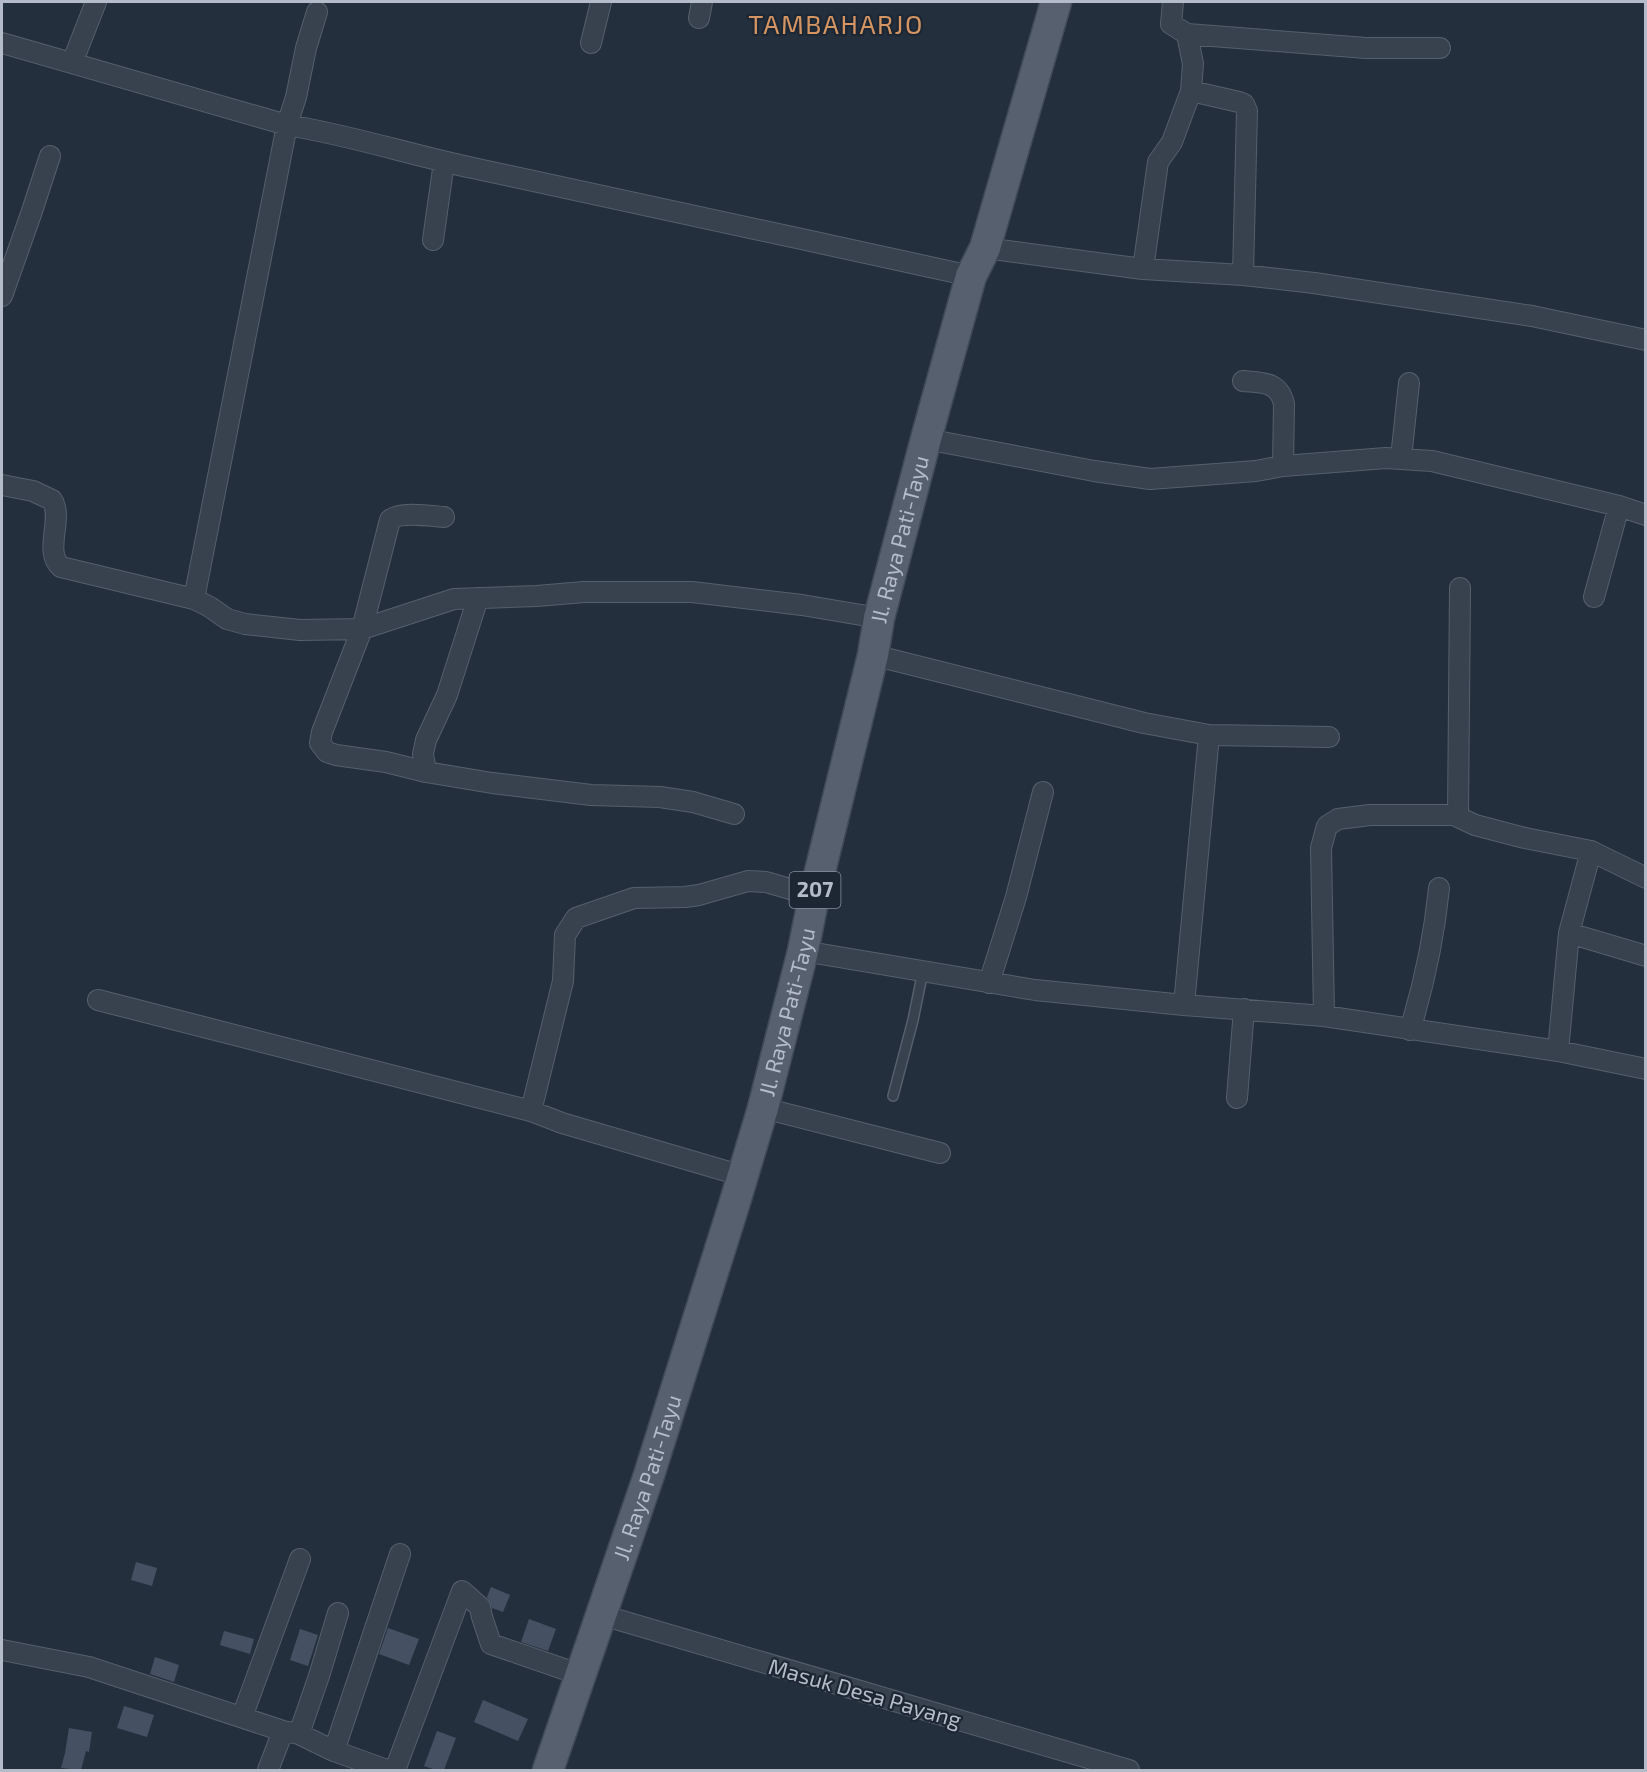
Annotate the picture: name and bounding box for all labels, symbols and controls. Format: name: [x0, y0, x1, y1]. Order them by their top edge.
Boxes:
district label: TAMBAHARJO: [748, 8, 924, 39]
street label: Jl. Raya Pati-Tayu: [864, 452, 933, 625]
road number: 207: [790, 872, 840, 908]
street label: Jl. Raya Pati-Tayu: [753, 925, 819, 1099]
street label: Jl. Raya Pati-Tayu: [607, 1391, 686, 1563]
street label: Masuk Desa Payang: [766, 1652, 965, 1732]

